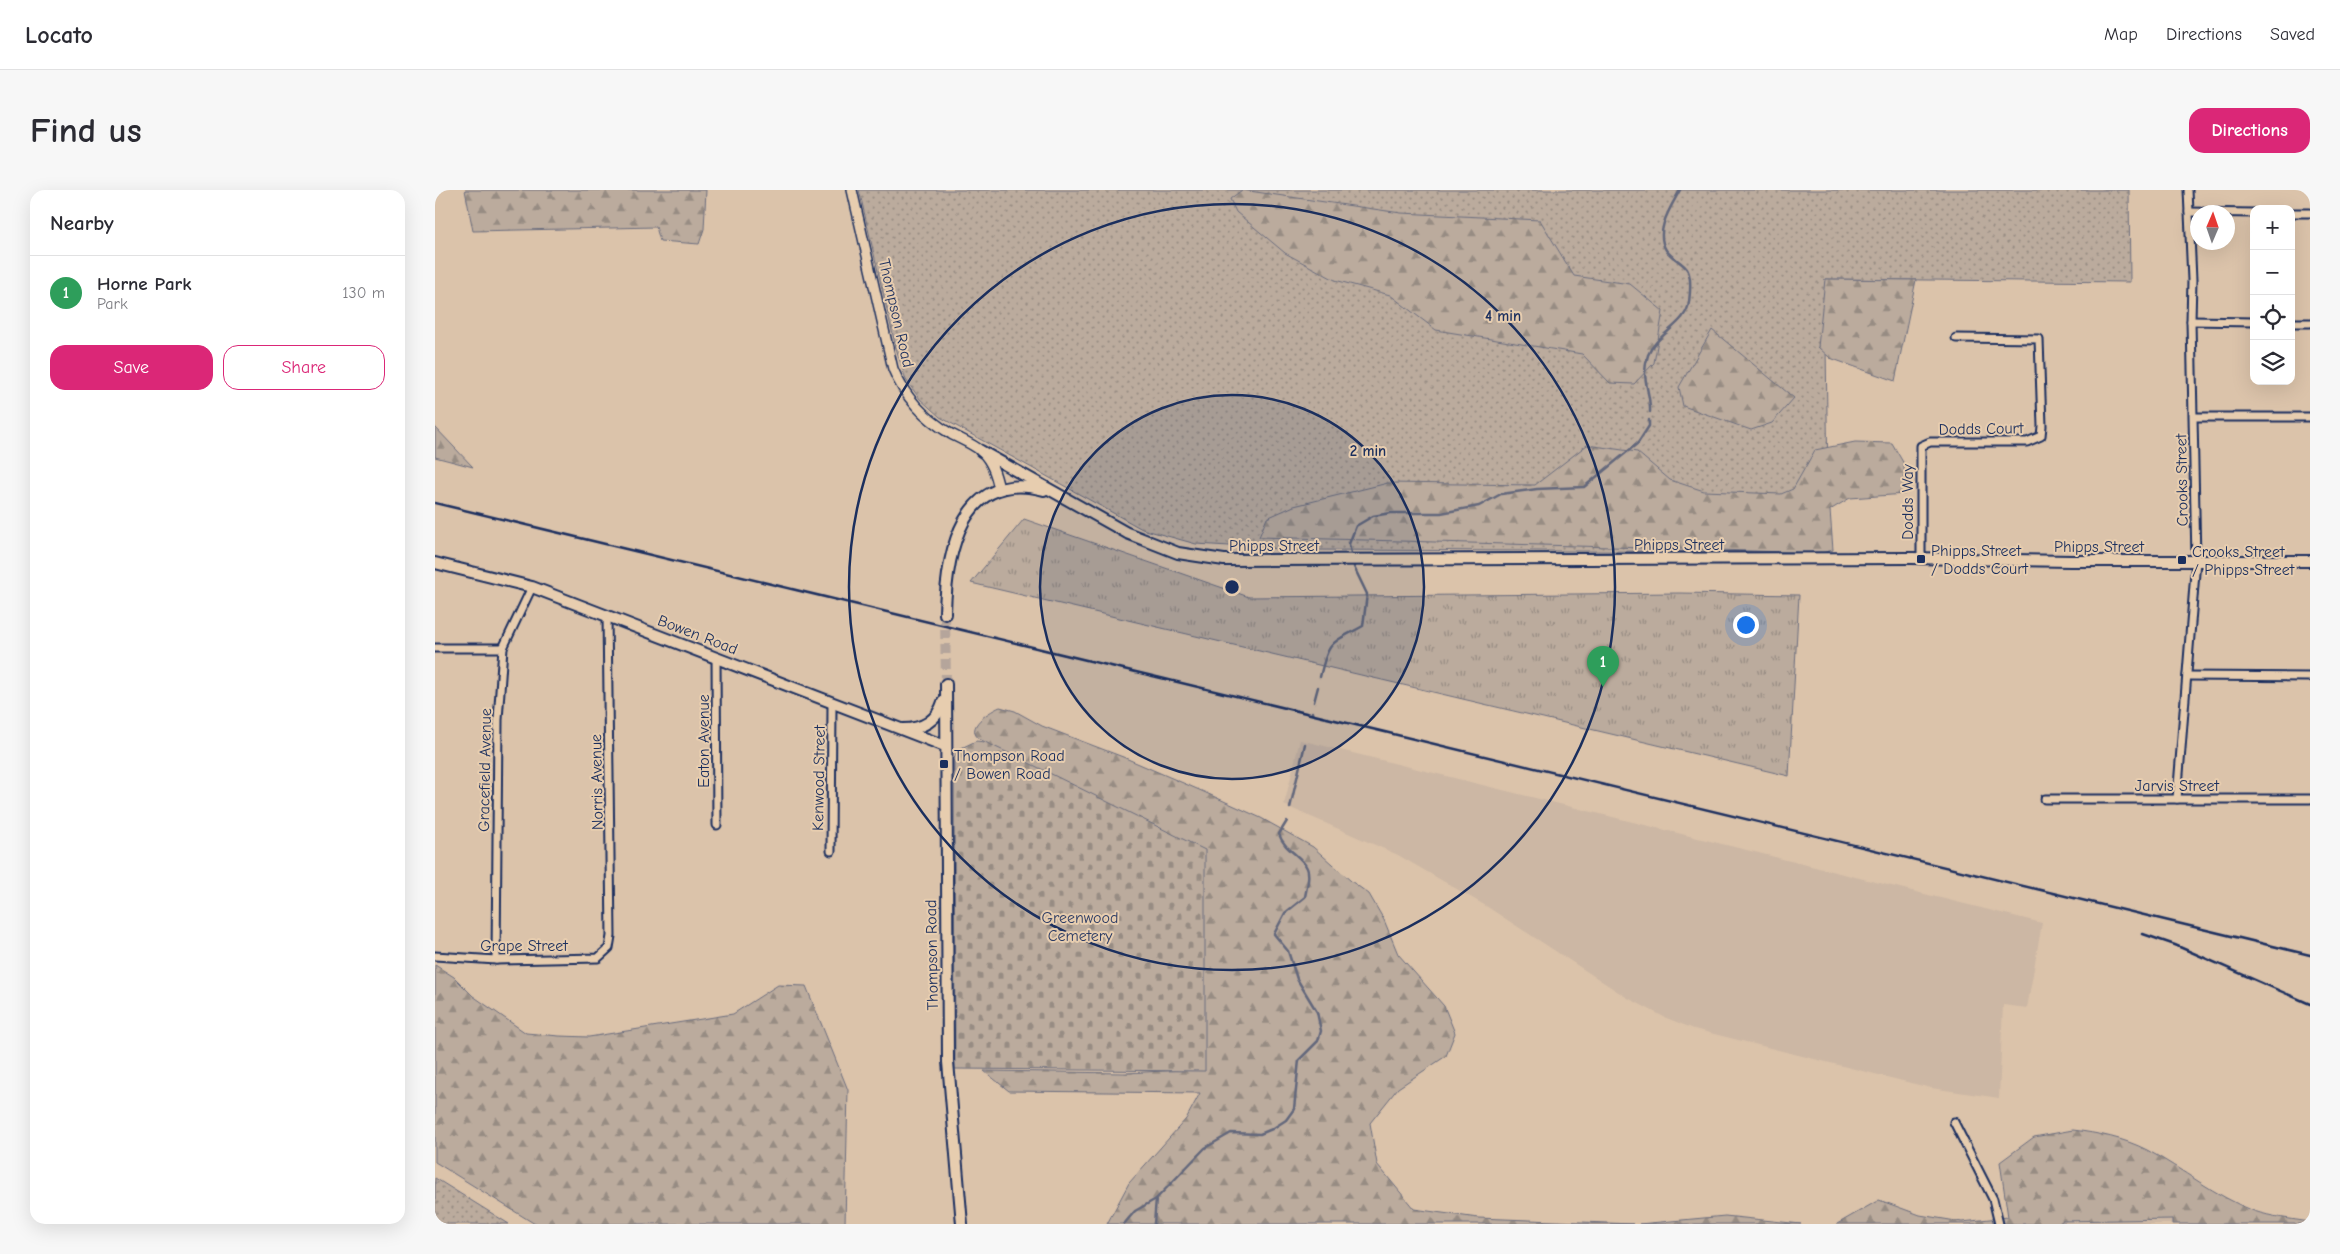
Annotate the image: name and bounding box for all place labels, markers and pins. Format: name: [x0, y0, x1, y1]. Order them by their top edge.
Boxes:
place label: Phipps Street / Dodds Court: [1931, 542, 2029, 578]
place label: Crooks Street / Phipps Street: [2192, 543, 2295, 579]
marker: Phipps Street / Dodds Court: [1915, 553, 1927, 565]
marker: Crooks Street / Phipps Street: [2176, 554, 2188, 566]
centre of rings: [1223, 578, 1241, 596]
pin: 1: [1587, 646, 1619, 687]
place label: Thompson Road / Bowen Road: [954, 747, 1065, 783]
marker: Thompson Road / Bowen Road: [938, 758, 950, 770]

